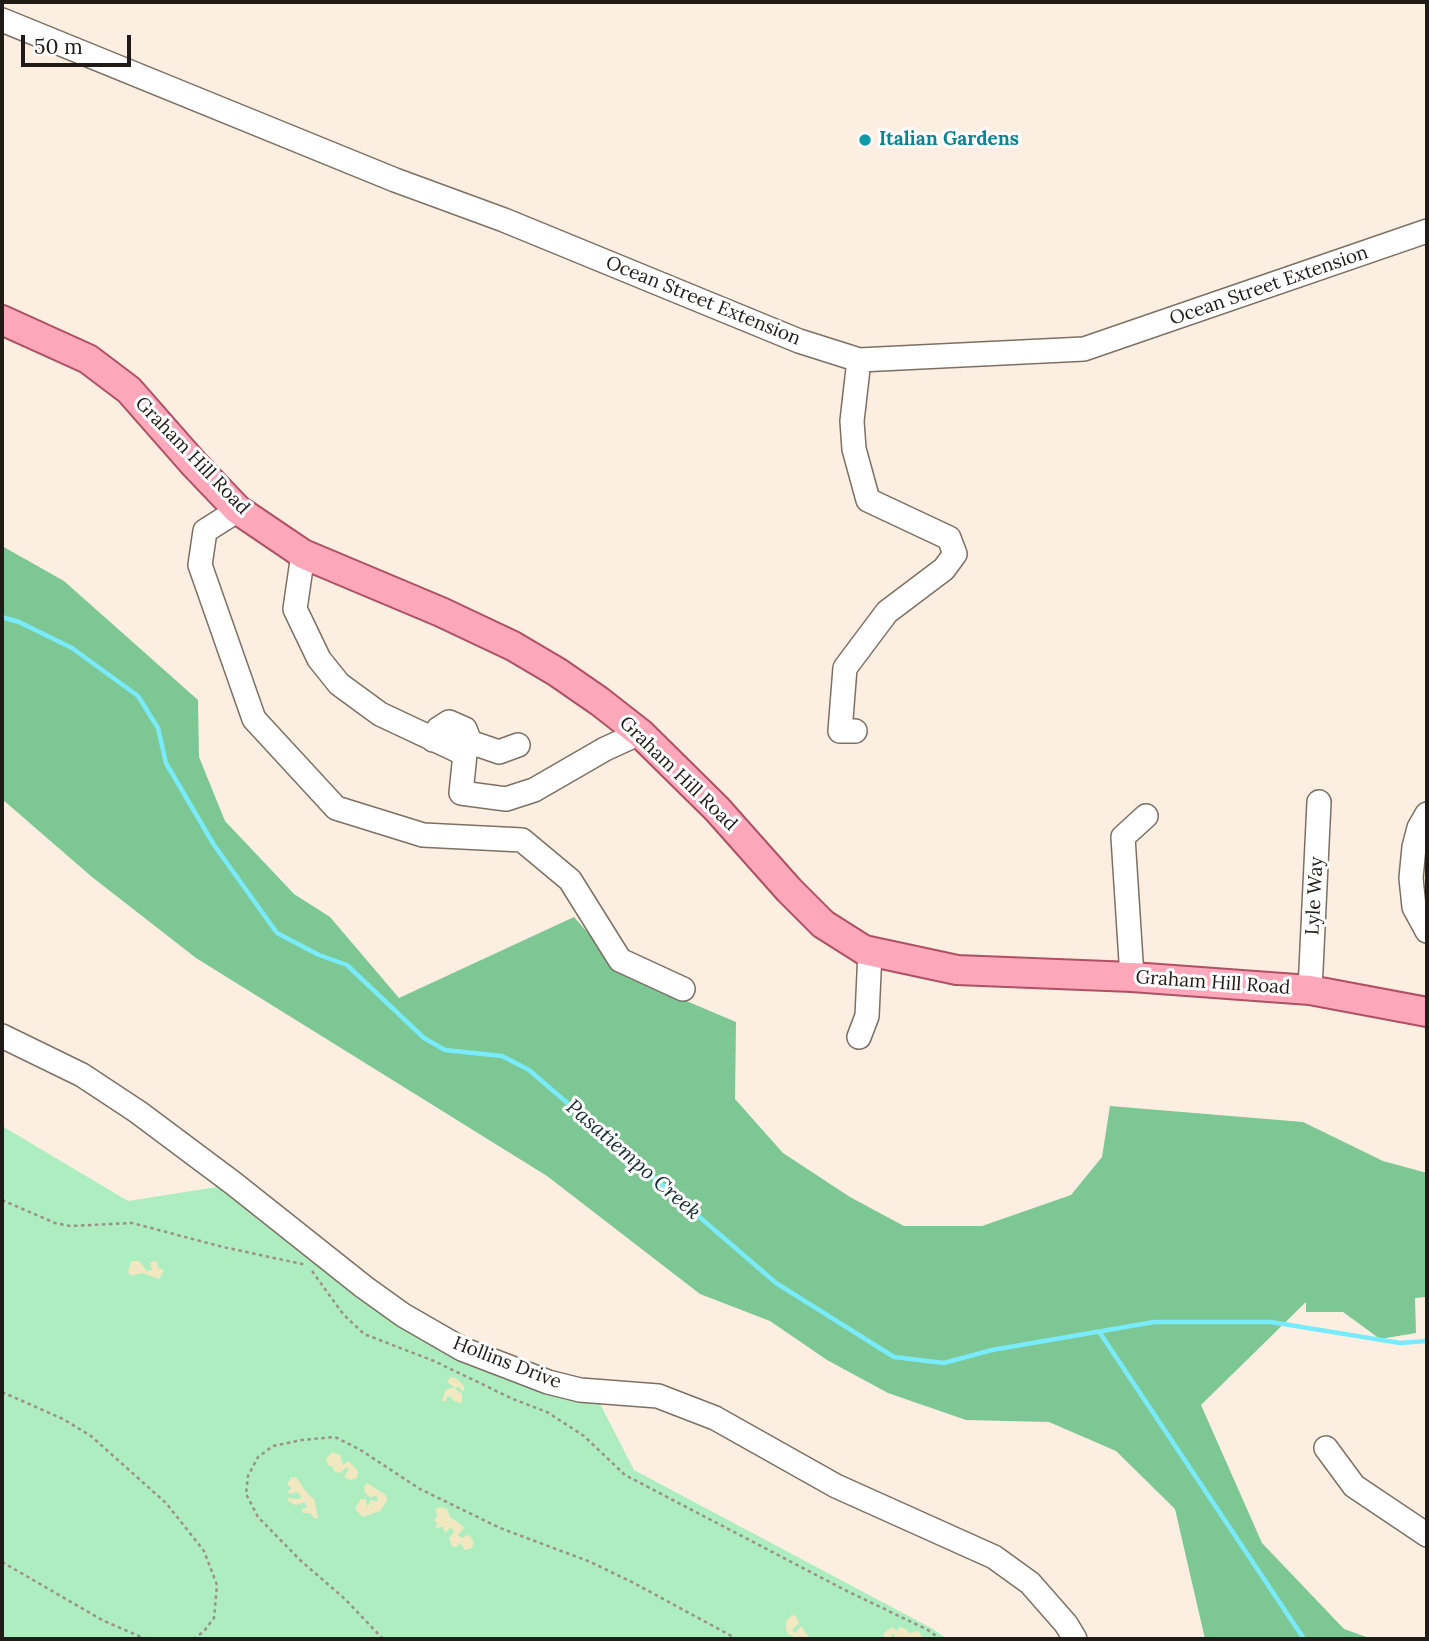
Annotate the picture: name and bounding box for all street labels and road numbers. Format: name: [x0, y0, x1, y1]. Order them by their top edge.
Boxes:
street label: Ocean Street Extension: [1167, 241, 1371, 331]
street label: Ocean Street Extension: [602, 251, 804, 351]
street label: Graham Hill Road: [130, 392, 254, 520]
street label: Graham Hill Road: [614, 712, 742, 836]
street label: Lyle Way: [1302, 856, 1328, 936]
street label: Graham Hill Road: [1135, 966, 1291, 1000]
street label: Hollins Drive: [450, 1332, 564, 1394]

